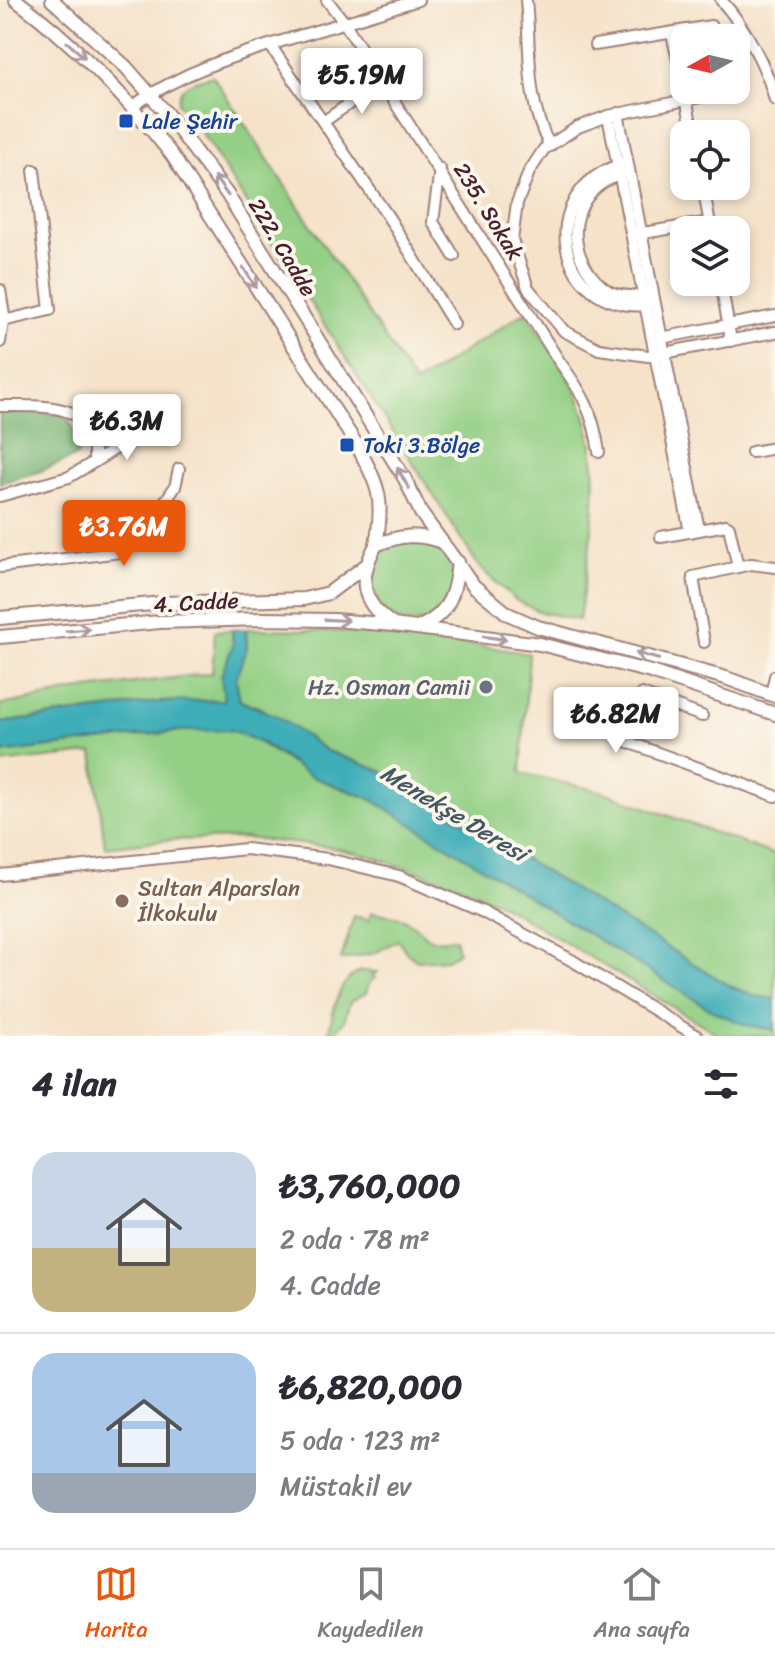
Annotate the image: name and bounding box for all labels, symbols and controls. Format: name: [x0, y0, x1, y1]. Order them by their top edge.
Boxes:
north arrow: [670, 24, 750, 104]
map controls: [670, 24, 750, 296]
one-way arrow: [66, 40, 86, 58]
pin: ₺5.19M: [297, 48, 427, 116]
text: ₺5.19M: [319, 51, 405, 97]
place label: Lale Şehir: [142, 102, 239, 141]
marker: Lale Şehir: [117, 112, 135, 130]
button: locate: [670, 120, 750, 200]
street label: 235. Sokak: [443, 154, 534, 268]
one-way arrow: [213, 176, 230, 197]
street label: 222. Cadde: [238, 190, 328, 304]
button: layers: [670, 216, 750, 296]
one-way arrow: [242, 266, 259, 288]
pin: ₺6.3M: [71, 394, 183, 462]
text: ₺6.3M: [91, 397, 163, 443]
place label: Toki 3.Bölge: [363, 426, 480, 465]
marker: Toki 3.Bölge: [338, 436, 356, 454]
one-way arrow: [395, 467, 411, 490]
pin: ₺3.76M: [59, 500, 189, 568]
text: ₺3.76M: [80, 503, 168, 549]
street label: 4. Cadde: [152, 581, 240, 624]
one-way arrow: [323, 613, 350, 628]
one-way arrow: [64, 622, 91, 637]
one-way arrow: [482, 631, 507, 646]
one-way arrow: [635, 648, 661, 663]
place label: Hz. Osman Camii: [308, 668, 471, 707]
marker: Hz. Osman Camii: [477, 678, 495, 696]
pin: ₺6.82M: [551, 687, 681, 755]
text: ₺6.82M: [572, 690, 660, 736]
water label: Menekşe Deresi: [372, 752, 539, 876]
place label: Sultan Alparslan İlkokulu: [137, 869, 300, 933]
marker: Sultan Alparslan İlkokulu: [113, 892, 131, 910]
text: 4 ilan: [32, 1054, 117, 1114]
icon: filters: [699, 1062, 743, 1106]
text: ₺3,760,000: [280, 1156, 460, 1216]
icon: home: [96, 1184, 192, 1280]
text: 2 oda · 78 m²: [280, 1216, 430, 1262]
text: 4. Cadde: [280, 1262, 381, 1308]
text: ₺6,820,000: [280, 1357, 462, 1417]
icon: home: [96, 1385, 192, 1481]
text: 5 oda · 123 m²: [280, 1417, 440, 1463]
text: Müstakil ev: [280, 1463, 411, 1509]
tab: Harita: [85, 1562, 147, 1649]
tab: Kaydedilen: [318, 1562, 423, 1649]
tab: Ana sayfa: [594, 1562, 690, 1649]

